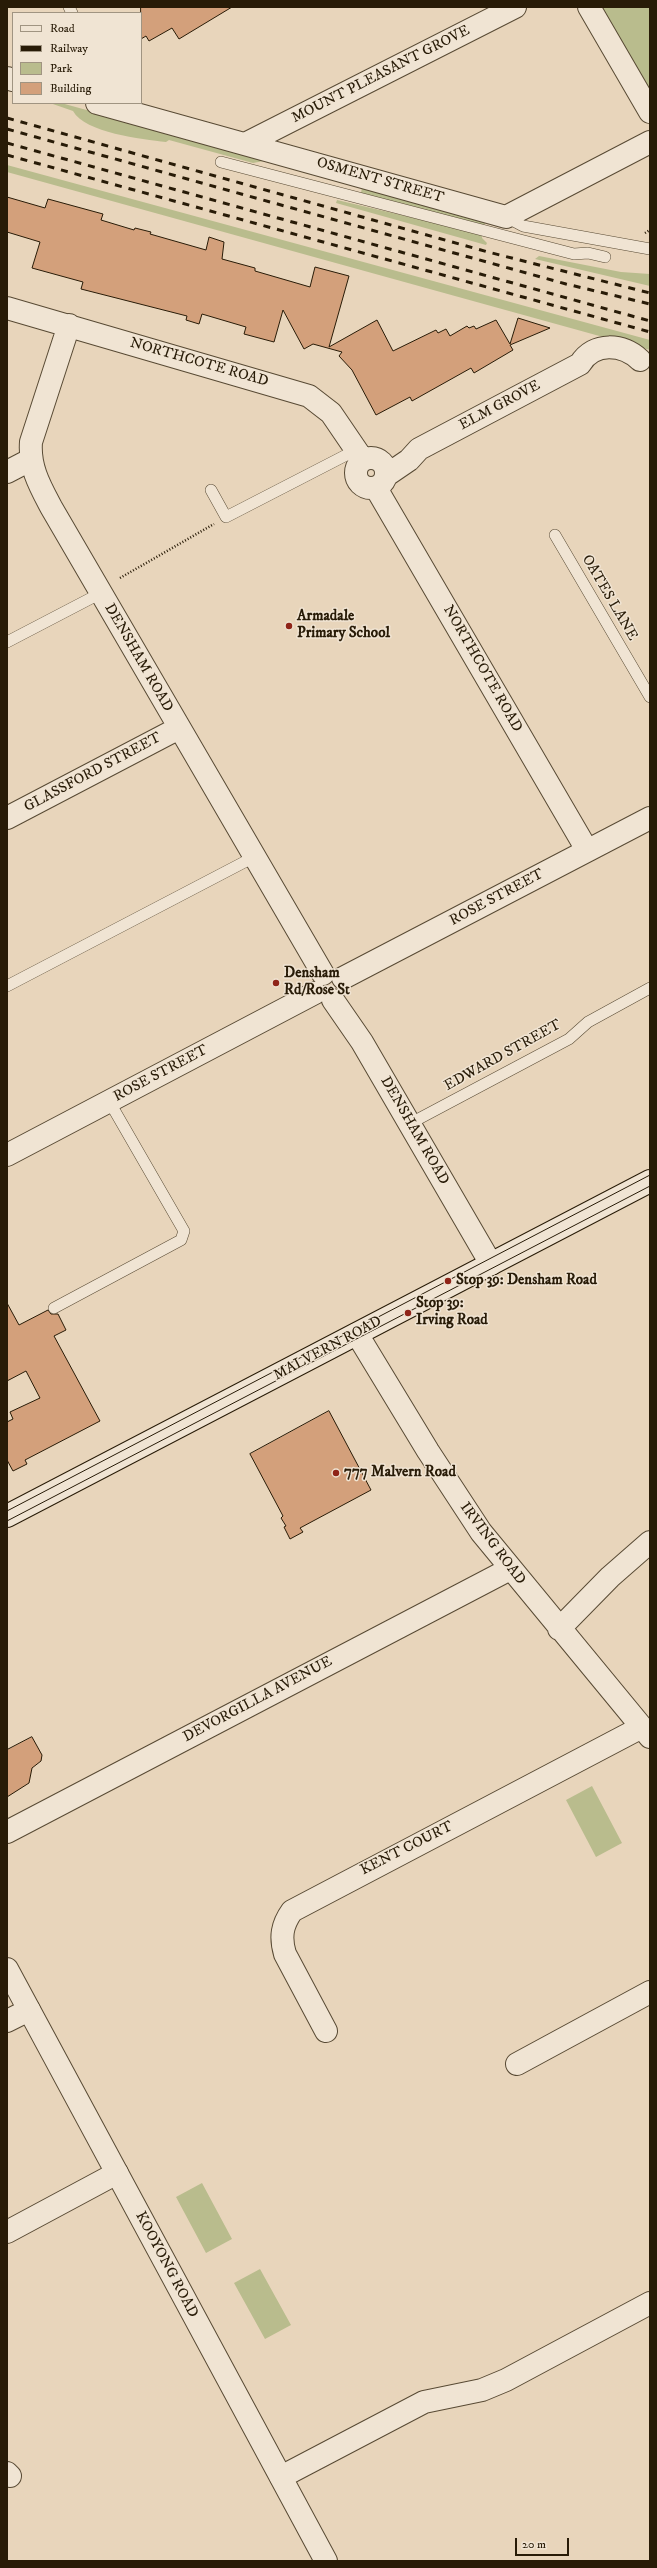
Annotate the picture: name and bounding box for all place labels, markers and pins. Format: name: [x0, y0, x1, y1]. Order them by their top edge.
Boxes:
place label: Armadale Primary School: [297, 608, 390, 643]
marker: Armadale Primary School: [284, 621, 294, 631]
place label: Densham Rd/Rose St: [284, 965, 350, 1000]
marker: Densham Rd/Rose St: [271, 978, 281, 988]
place label: Stop 39: Densham Road: [456, 1272, 597, 1290]
marker: Stop 39: Densham Road: [443, 1276, 453, 1286]
place label: Stop 39: Irving Road: [416, 1295, 488, 1330]
marker: Stop 39: Irving Road: [403, 1308, 413, 1318]
place label: 777 Malvern Road: [344, 1464, 456, 1482]
marker: 777 Malvern Road: [331, 1468, 341, 1478]

